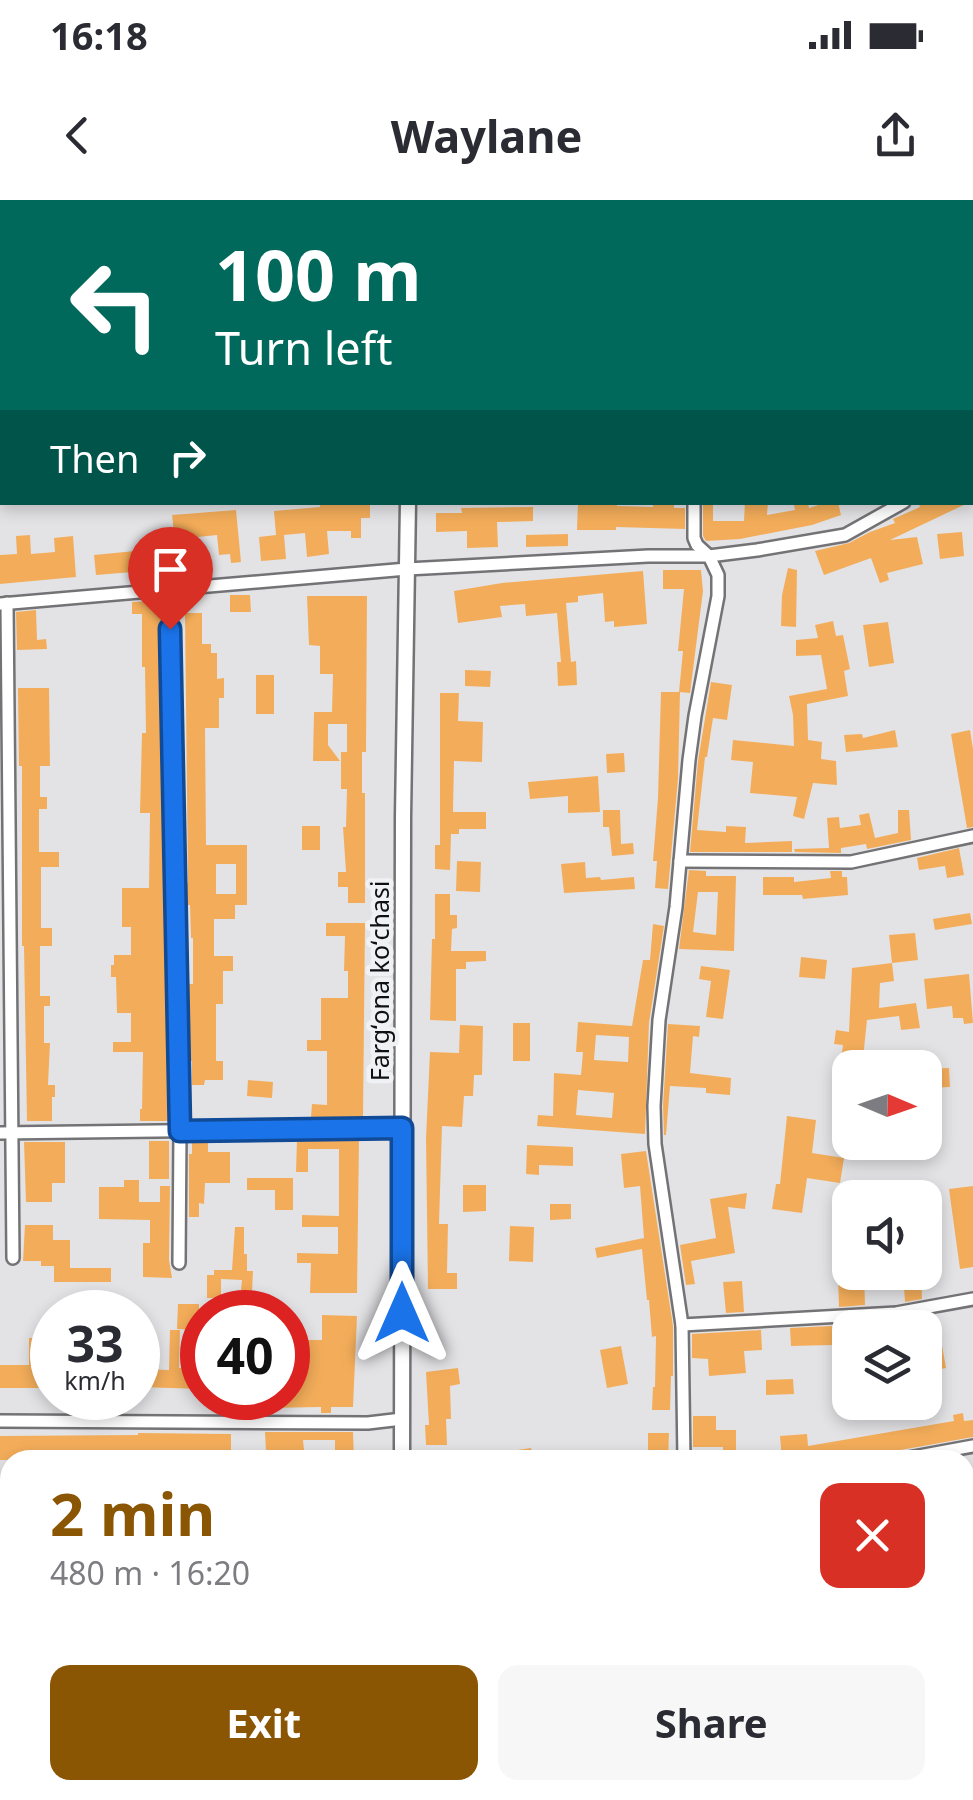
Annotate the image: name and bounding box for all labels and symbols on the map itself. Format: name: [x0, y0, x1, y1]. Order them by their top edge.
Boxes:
pin: [128, 527, 213, 630]
street label: Fargʻona koʻchasi: [362, 881, 396, 1081]
north arrow: [832, 1050, 942, 1160]
position arrow: [350, 1261, 454, 1365]
speed limit sign: 40: [180, 1290, 310, 1420]

